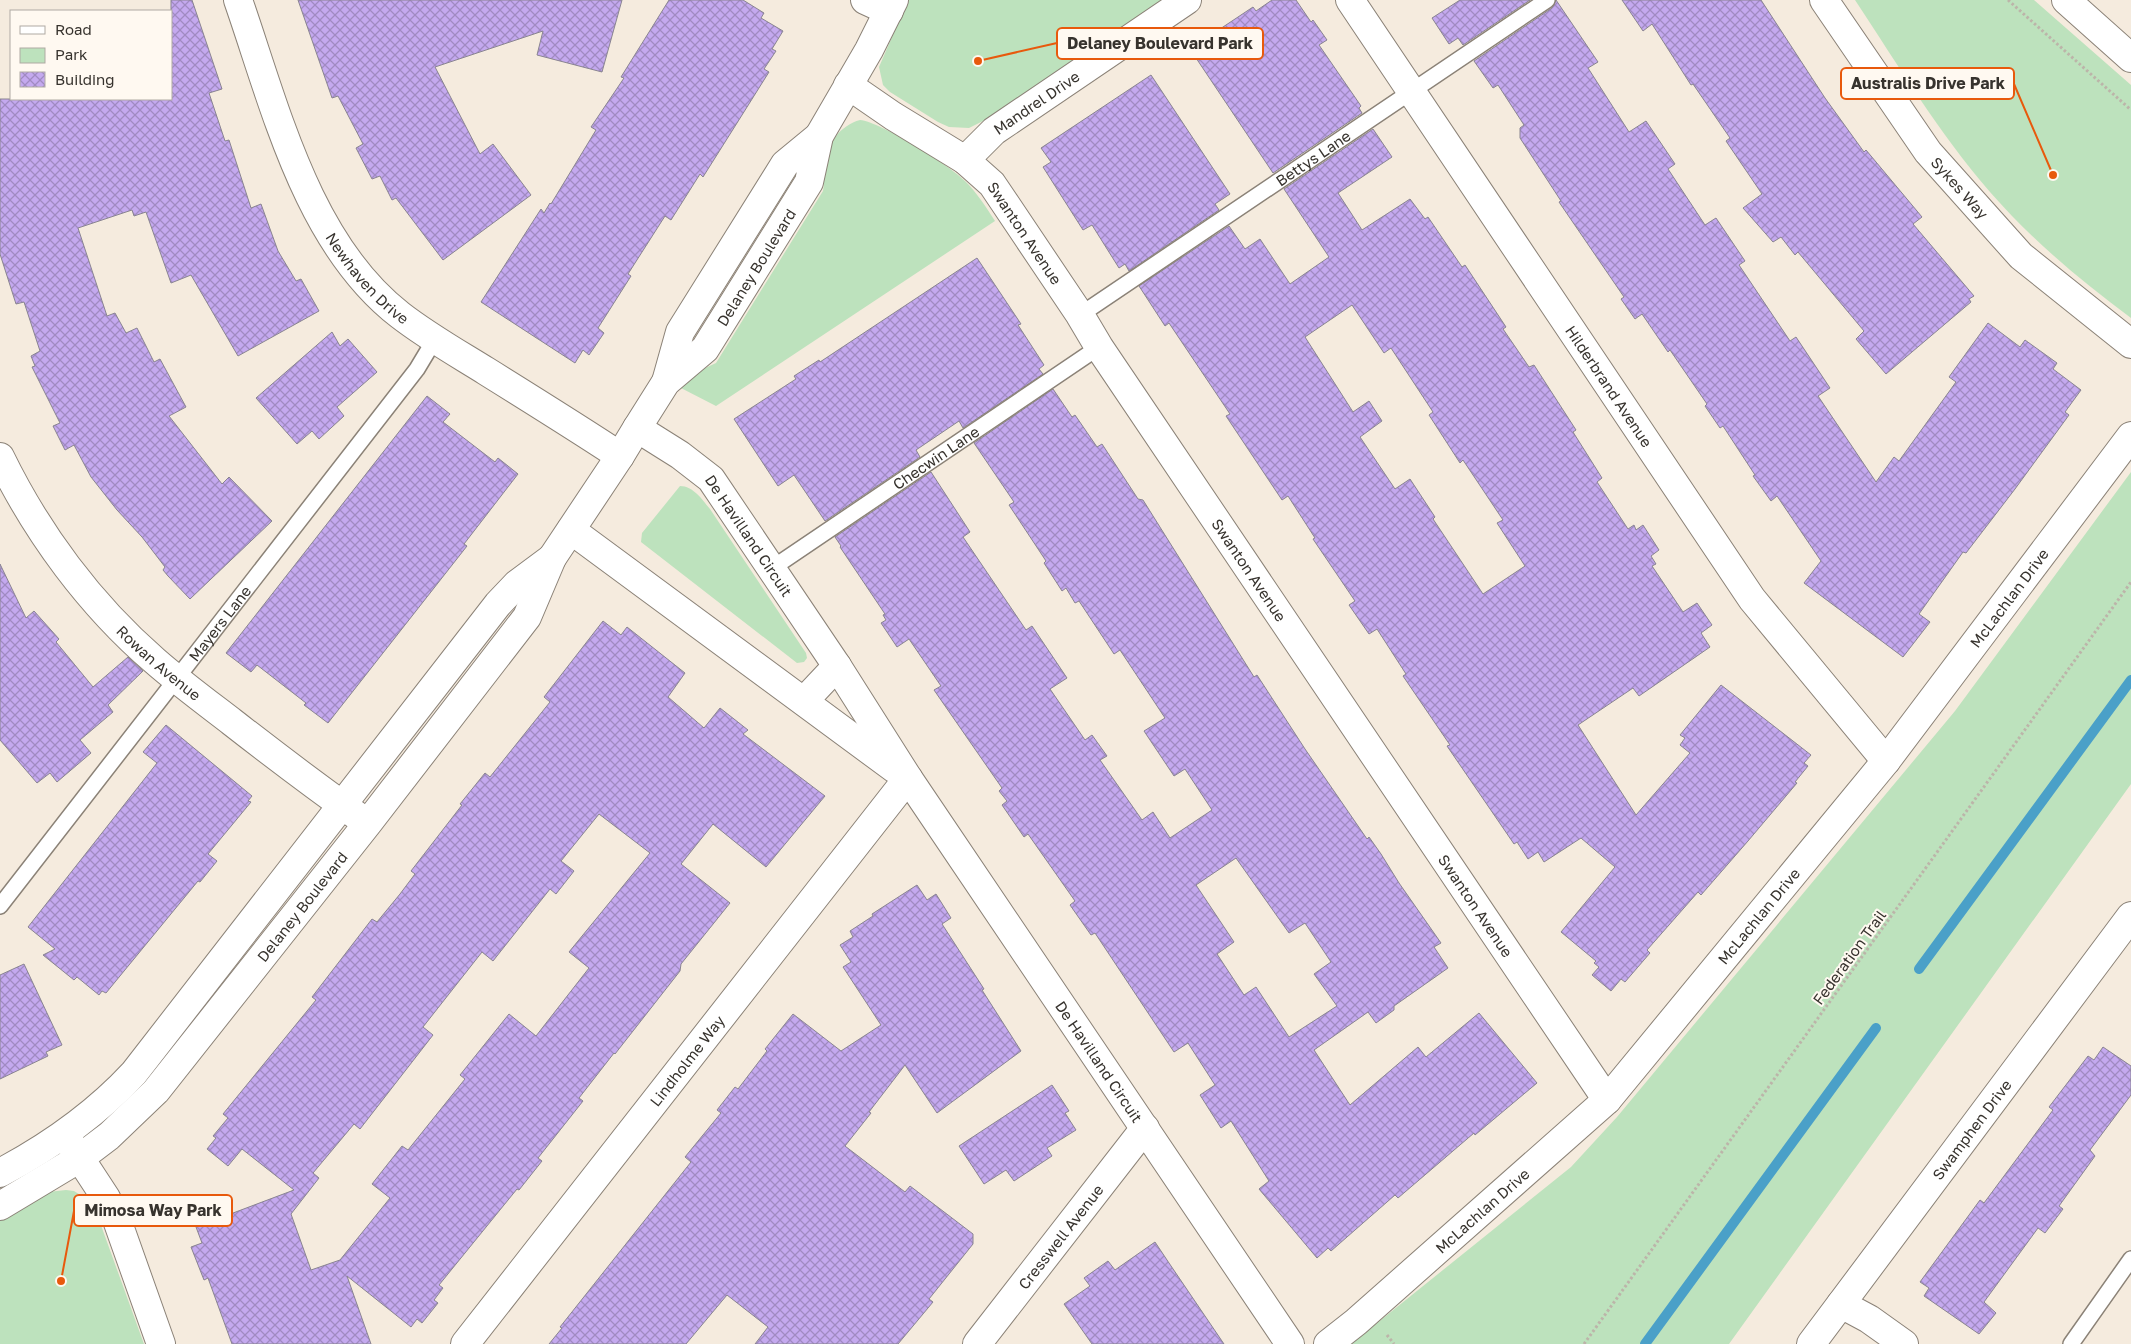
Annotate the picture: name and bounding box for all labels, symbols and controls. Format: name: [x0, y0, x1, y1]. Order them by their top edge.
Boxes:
legend: [10, 10, 172, 100]
text: Road: [55, 20, 92, 38]
callout: Delaney Boulevard Park: [1057, 28, 1263, 59]
text: Delaney Boulevard Park: [1067, 33, 1254, 53]
text: Park: [55, 45, 88, 63]
street label: Mandrel Drive: [990, 67, 1083, 138]
callout: Australis Drive Park: [1841, 68, 2014, 99]
text: Building: [55, 70, 115, 88]
text: Australis Drive Park: [1851, 73, 2006, 93]
street label: Bettys Lane: [1272, 126, 1354, 189]
street label: Sykes Way: [1928, 153, 1993, 223]
street label: Swanton Avenue: [984, 178, 1066, 288]
street label: Delaney Boulevard: [713, 205, 799, 329]
street label: Newhaven Drive: [322, 229, 413, 328]
street label: Hilderbrand Avenue: [1562, 322, 1656, 451]
street label: Checwin Lane: [889, 422, 983, 493]
street label: De Havilland Circuit: [702, 471, 796, 600]
street label: Swanton Avenue: [1208, 515, 1290, 625]
street label: McLachlan Drive: [1966, 545, 2052, 651]
street label: Mayers Lane: [185, 582, 255, 665]
street label: Rowan Avenue: [113, 621, 205, 704]
street label: Delaney Boulevard: [253, 848, 351, 965]
street label: Swanton Avenue: [1435, 851, 1517, 961]
street label: McLachlan Drive: [1714, 864, 1803, 968]
street label: Federation Trail: [1809, 906, 1889, 1008]
street label: De Havilland Circuit: [1052, 997, 1147, 1126]
street label: Lindholme Way: [646, 1011, 728, 1109]
street label: Swamphen Drive: [1928, 1075, 2015, 1183]
street label: McLachlan Drive: [1432, 1164, 1533, 1257]
street label: Cresswell Avenue: [1014, 1181, 1107, 1293]
callout: Mimosa Way Park: [74, 1195, 232, 1226]
text: Mimosa Way Park: [84, 1200, 223, 1220]

